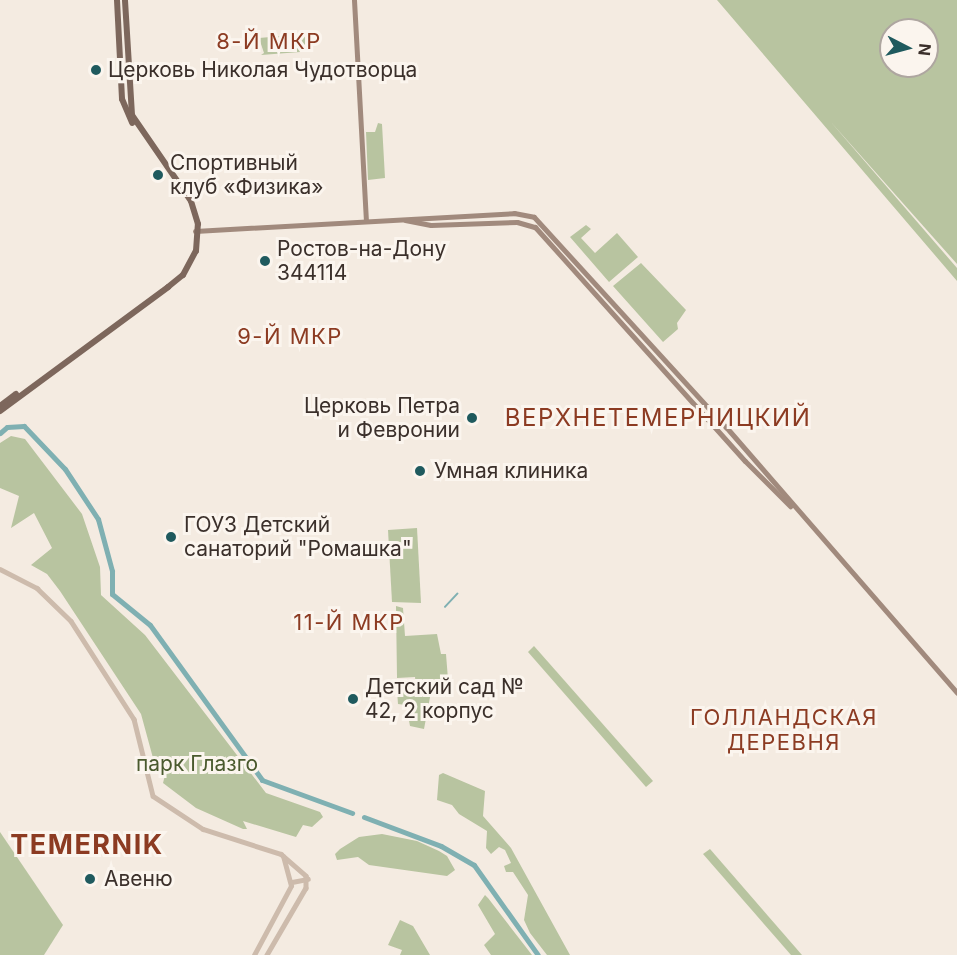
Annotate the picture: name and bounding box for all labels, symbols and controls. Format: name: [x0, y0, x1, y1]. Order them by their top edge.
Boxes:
north arrow: [879, 18, 939, 78]
district label: 8-Й МКР: [216, 29, 322, 55]
text: N: [914, 43, 935, 57]
place label: Церковь Николая Чудотворца: [108, 57, 417, 83]
marker: Церковь Николая Чудотворца: [89, 63, 103, 77]
place label: Спортивный клуб «Физика»: [170, 150, 324, 200]
marker: Спортивный клуб «Физика»: [151, 168, 165, 182]
place label: Ростов-на-Дону 344114: [277, 236, 446, 286]
marker: Ростов-на-Дону 344114: [258, 254, 272, 268]
district label: 9-Й МКР: [237, 324, 343, 350]
place label: Церковь Петра и Февронии: [304, 393, 460, 443]
district label: ВЕРХНЕТЕМЕРНИЦКИЙ: [505, 404, 811, 432]
marker: Церковь Петра и Февронии: [465, 411, 479, 425]
place label: Умная клиника: [434, 458, 588, 484]
marker: Умная клиника: [411, 462, 429, 480]
place label: ГОУЗ Детский санаторий "Ромашка": [184, 512, 412, 562]
marker: ГОУЗ Детский санаторий "Ромашка": [162, 528, 180, 546]
district label: 11-Й МКР: [293, 610, 405, 636]
place label: Детский сад № 42, 2 корпус: [365, 674, 524, 724]
marker: Детский сад № 42, 2 корпус: [346, 692, 360, 706]
district label: ГОЛЛАНДСКАЯ ДЕРЕВНЯ: [690, 704, 878, 756]
park label: парк Глазго: [136, 751, 258, 777]
district label: TEMERNIK: [10, 829, 164, 861]
place label: Авеню: [104, 866, 173, 892]
marker: Авеню: [81, 870, 99, 888]

